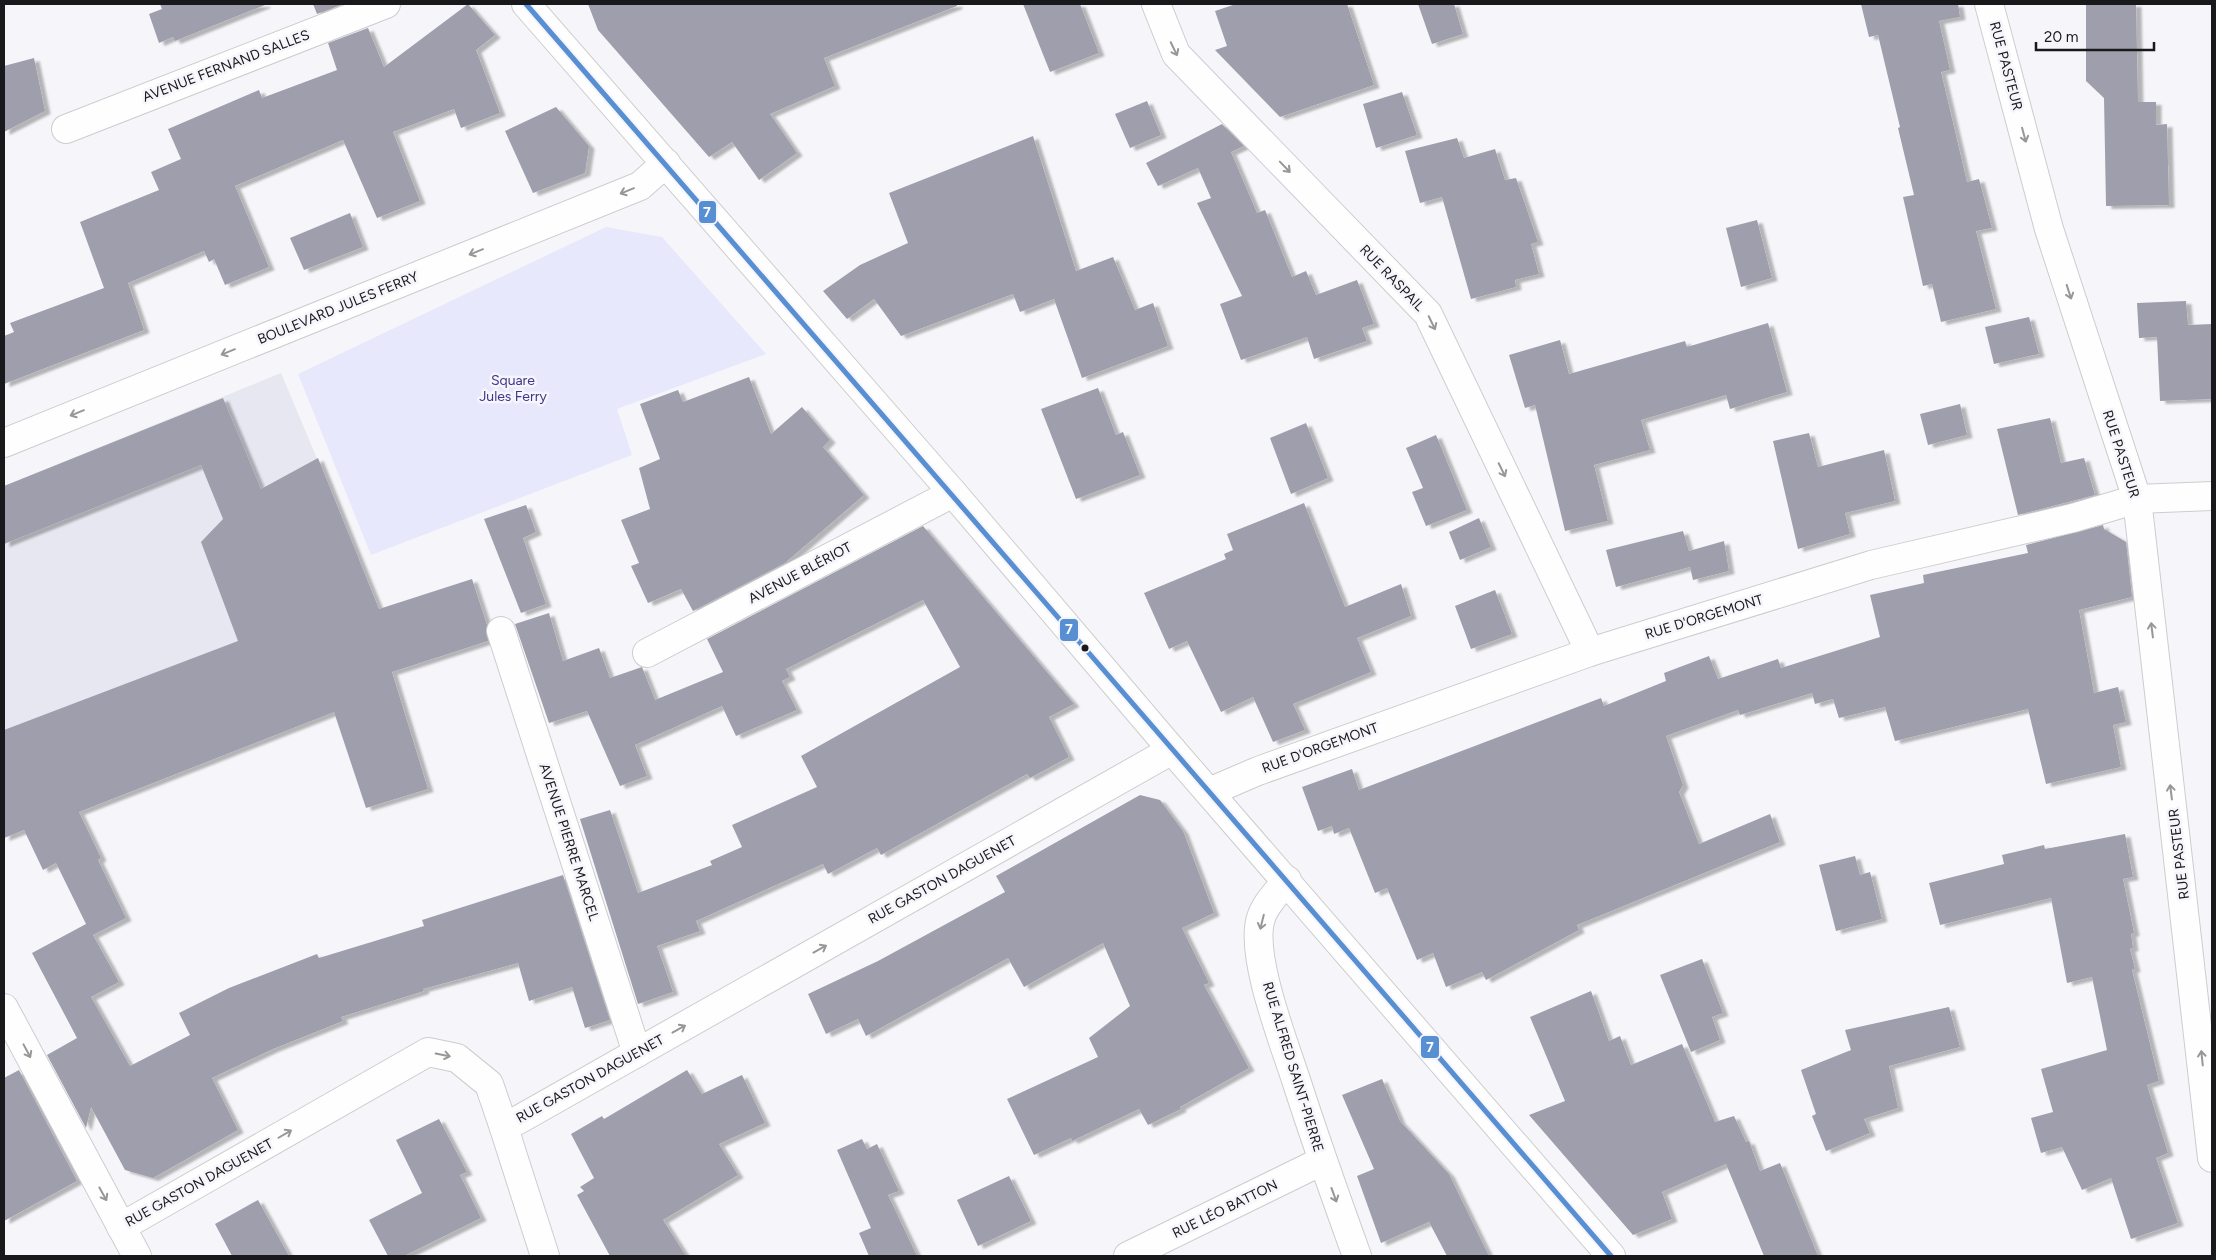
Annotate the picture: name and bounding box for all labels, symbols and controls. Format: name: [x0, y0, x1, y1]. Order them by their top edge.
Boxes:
street label: RUE PASTEUR: [1986, 20, 2026, 112]
scale bar: [2036, 20, 2154, 52]
street label: AVENUE FERNAND SALLES: [140, 26, 312, 106]
text: 20 m: [2044, 28, 2078, 46]
one-way arrow: [1169, 41, 1179, 56]
one-way arrow: [2020, 127, 2029, 143]
one-way arrow: [1279, 161, 1291, 173]
one-way arrow: [620, 187, 635, 196]
line badge: 7: [698, 200, 717, 224]
text: 7: [703, 204, 711, 221]
street label: RUE RASPAIL: [1356, 241, 1428, 315]
one-way arrow: [469, 248, 484, 257]
street label: BOULEVARD JULES FERRY: [255, 268, 421, 348]
one-way arrow: [2065, 283, 2074, 299]
one-way arrow: [1428, 315, 1437, 330]
one-way arrow: [221, 348, 236, 357]
park label: Square Jules Ferry: [479, 372, 547, 405]
street label: RUE PASTEUR: [2099, 408, 2143, 500]
one-way arrow: [70, 409, 86, 418]
one-way arrow: [1498, 462, 1508, 477]
street label: AVENUE BLÉRIOT: [745, 538, 855, 607]
street label: RUE D'ORGEMONT: [1643, 591, 1765, 643]
line badge: 7: [1059, 618, 1079, 642]
text: 7: [1065, 621, 1073, 638]
one-way arrow: [2147, 623, 2157, 639]
unlabelled marker: [1080, 643, 1090, 653]
street label: RUE D'ORGEMONT: [1259, 719, 1381, 777]
street label: AVENUE PIERRE MARCEL: [535, 761, 603, 924]
one-way arrow: [2166, 784, 2176, 800]
street label: RUE PASTEUR: [2165, 807, 2193, 900]
street label: RUE GASTON DAGUENET: [865, 832, 1019, 928]
one-way arrow: [1257, 913, 1266, 929]
one-way arrow: [812, 944, 827, 954]
street label: RUE ALFRED SAINT-PIERRE: [1259, 980, 1327, 1154]
one-way arrow: [671, 1024, 685, 1034]
street label: RUE GASTON DAGUENET: [513, 1031, 667, 1127]
line badge: 7: [1420, 1035, 1440, 1059]
text: 7: [1426, 1039, 1434, 1056]
one-way arrow: [22, 1043, 32, 1057]
one-way arrow: [2197, 1050, 2207, 1066]
one-way arrow: [435, 1051, 451, 1061]
one-way arrow: [278, 1129, 293, 1139]
street label: RUE GASTON DAGUENET: [122, 1135, 276, 1231]
street label: RUE LÉO BATTON: [1169, 1176, 1281, 1242]
one-way arrow: [1330, 1186, 1339, 1202]
one-way arrow: [98, 1187, 108, 1201]

